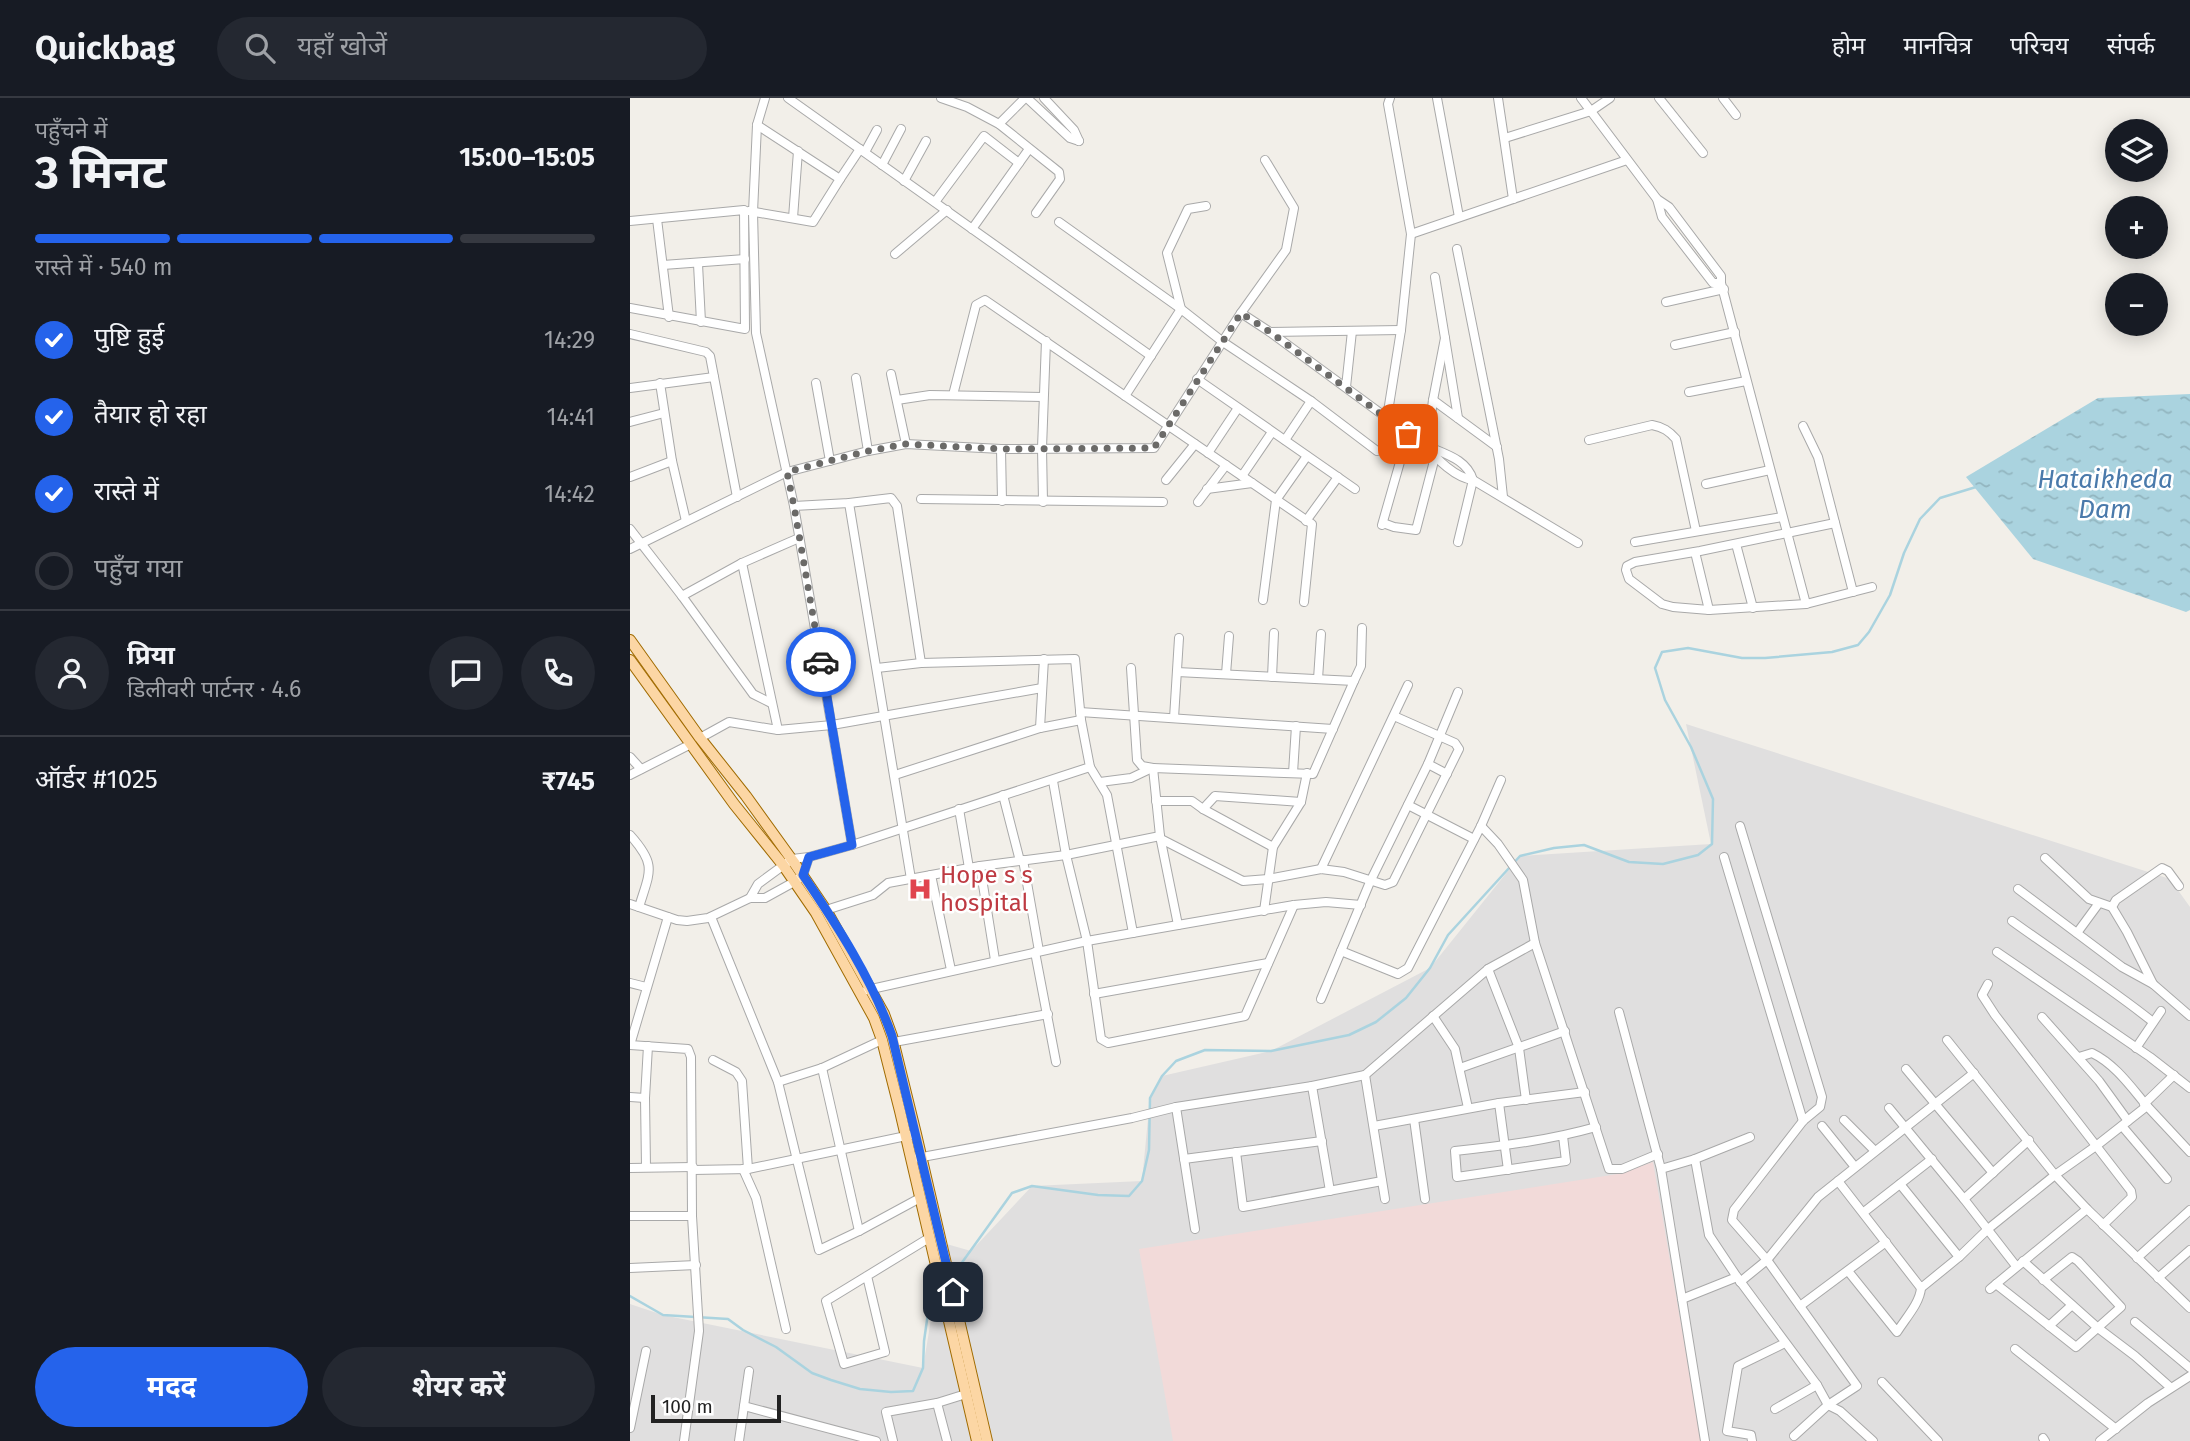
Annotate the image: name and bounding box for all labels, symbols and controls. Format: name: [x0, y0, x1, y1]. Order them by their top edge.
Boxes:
search box: [217, 17, 707, 80]
text: Quickbag: [35, 28, 175, 68]
icon: search: [241, 29, 279, 67]
text: यहाँ खोजें: [297, 31, 387, 62]
text: होम: [1832, 32, 1865, 60]
text: मानचित्र: [1903, 32, 1972, 60]
text: परिचय: [2010, 32, 2069, 60]
text: संपर्क: [2107, 32, 2155, 60]
text: पहुँचने में: [35, 116, 108, 144]
map controls: [2105, 119, 2168, 336]
button: layers: [2105, 119, 2168, 182]
text: 15:00–15:05: [459, 142, 595, 173]
text: 3 मिनट: [35, 145, 166, 200]
button: +: [2105, 196, 2168, 259]
text: रास्ते में · 540 m: [35, 253, 172, 281]
button: −: [2105, 273, 2168, 336]
icon: check: [35, 321, 73, 359]
text: पुष्टि हुई: [94, 322, 164, 353]
text: 14:29: [544, 326, 595, 354]
icon: check: [35, 398, 73, 436]
text: तैयार हो रहा: [94, 399, 207, 430]
text: 14:41: [547, 403, 595, 431]
pin: [1378, 404, 1438, 464]
icon: bag: [1389, 415, 1427, 453]
water label: Hataikheda Dam: [2037, 464, 2173, 525]
icon: check: [35, 475, 73, 513]
text: रास्ते में: [94, 476, 159, 507]
text: 14:42: [544, 480, 595, 508]
text: पहुँच गया: [94, 553, 182, 584]
courier: [786, 627, 856, 697]
button: person: [35, 636, 109, 710]
button: chat: [429, 636, 503, 710]
button: phone: [521, 636, 595, 710]
text: प्रिया: [127, 640, 175, 671]
icon: car: [802, 643, 840, 681]
text: डिलीवरी पार्टनर · 4.6: [127, 675, 301, 703]
text: ऑर्डर #1025: [35, 764, 158, 795]
text: ₹745: [541, 766, 595, 797]
place label: Hope s s hospital: [940, 861, 1033, 917]
hospital icon: Hope s s hospital: [906, 875, 934, 903]
pin: [923, 1262, 983, 1322]
icon: home: [934, 1273, 972, 1311]
button: मदद: [35, 1347, 308, 1427]
button: शेयर करें: [322, 1347, 595, 1427]
scale bar: [651, 1392, 780, 1424]
text: 100 m: [662, 1395, 713, 1418]

